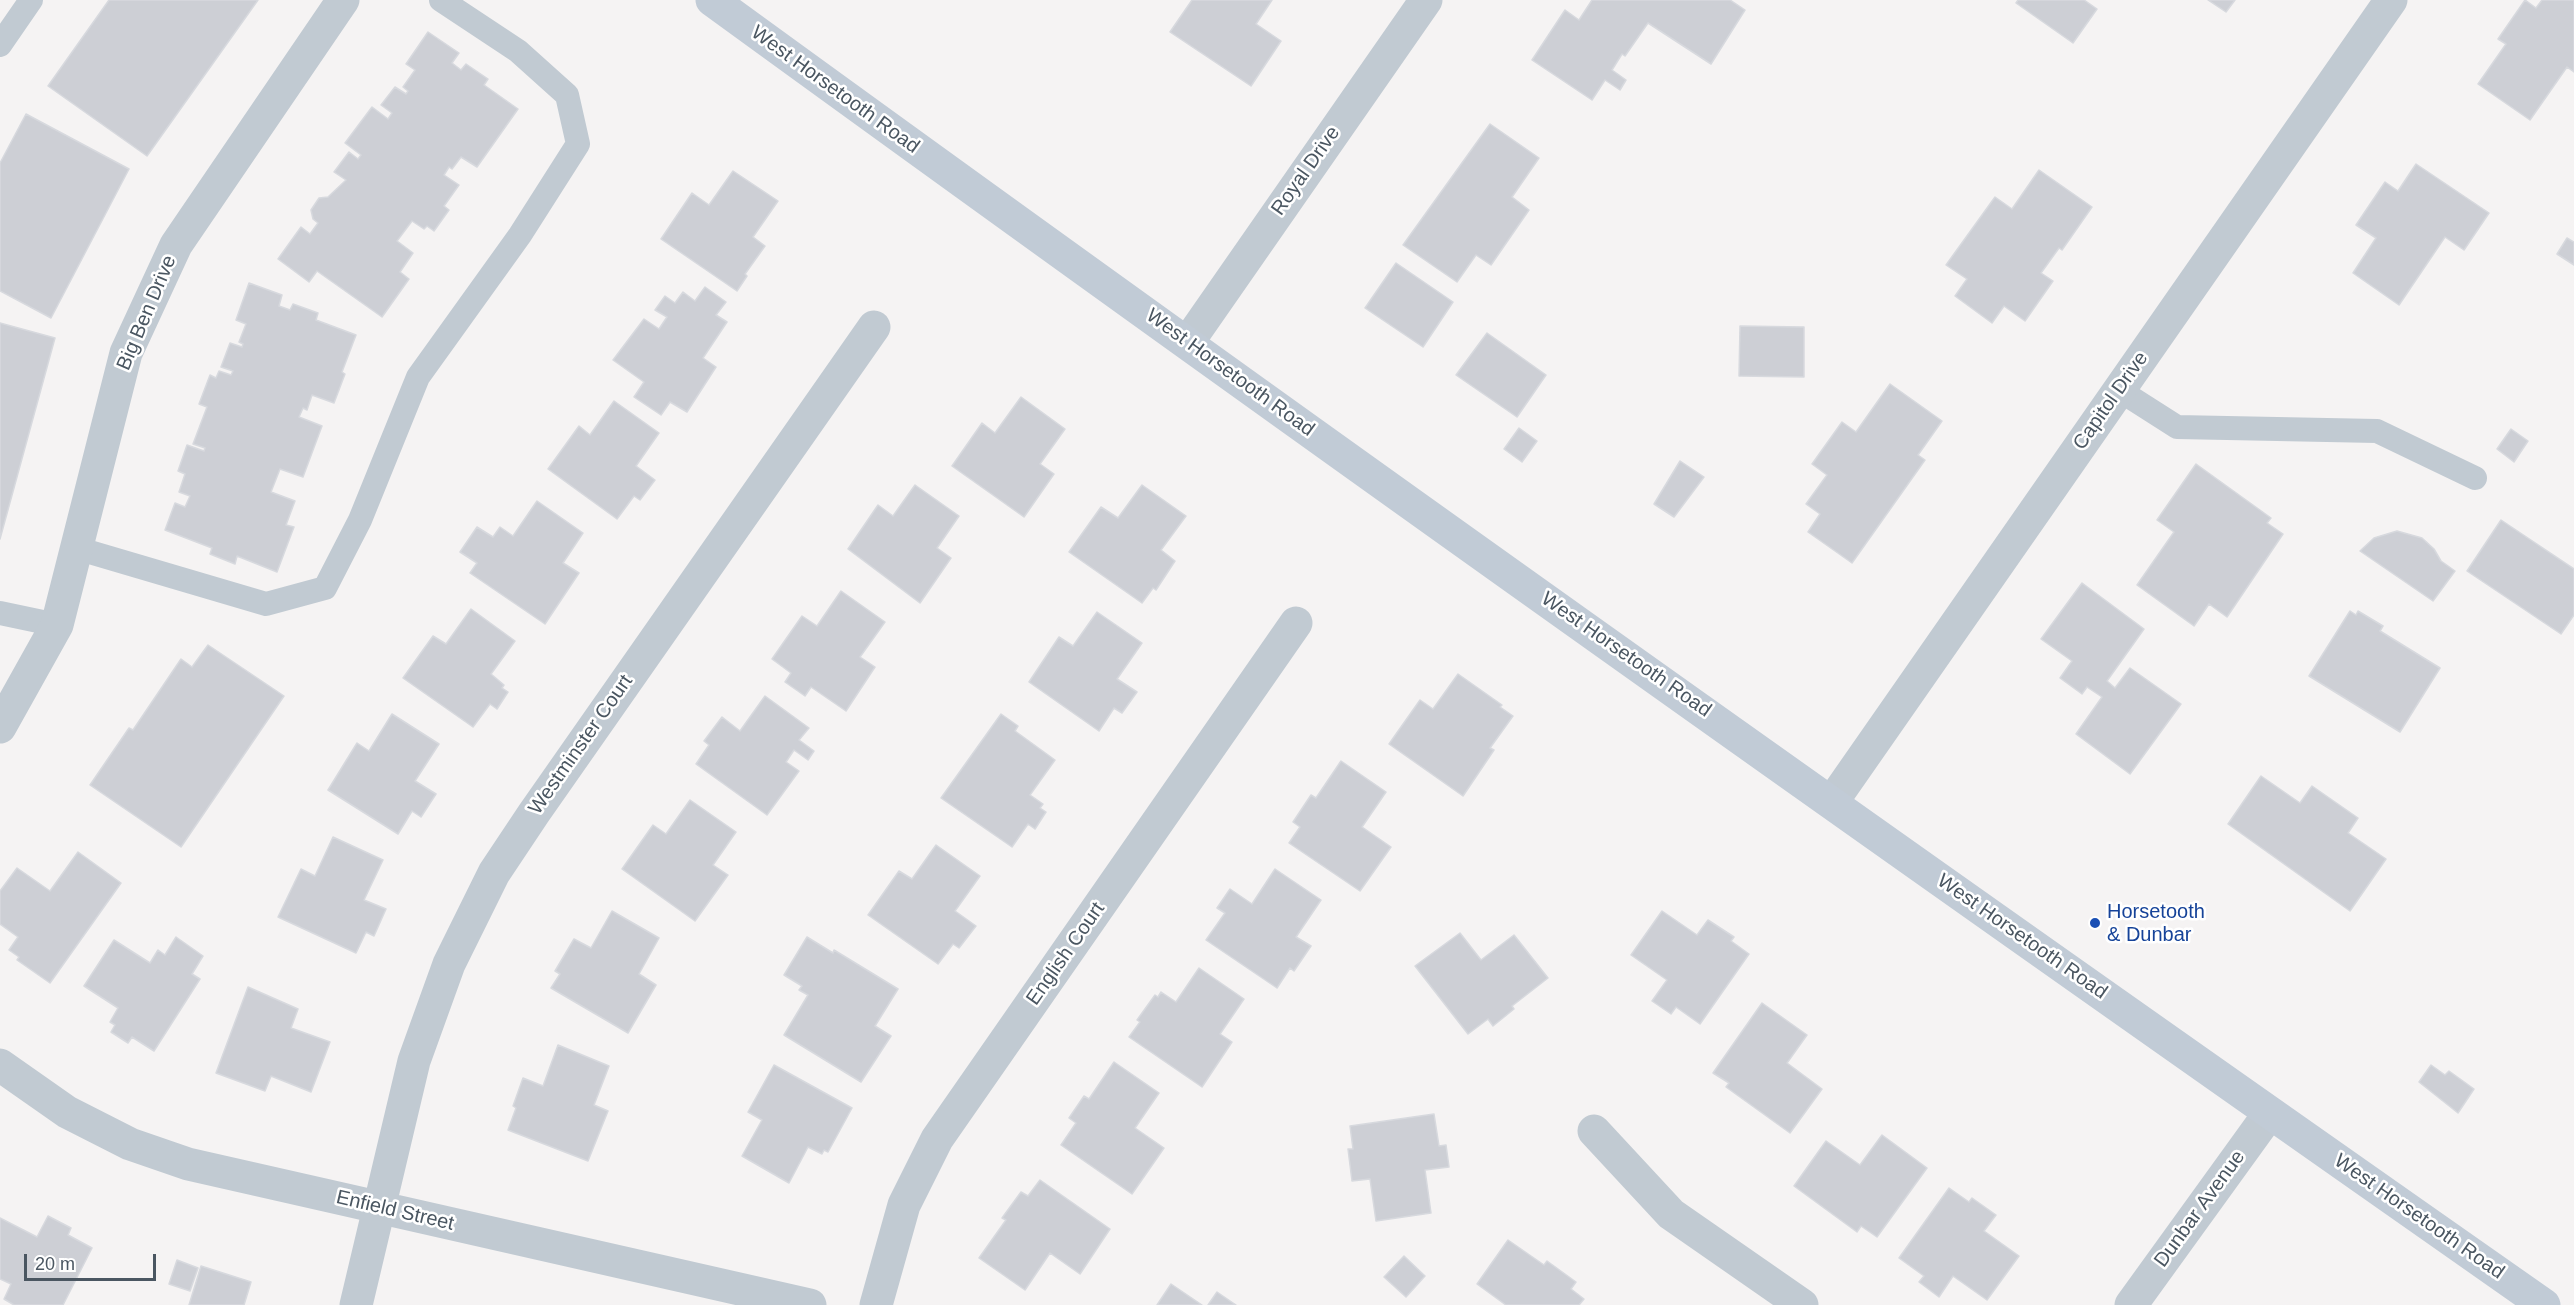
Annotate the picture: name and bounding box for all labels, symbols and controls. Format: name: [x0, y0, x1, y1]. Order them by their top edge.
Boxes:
street label: West Horsetooth Road: [746, 21, 924, 159]
street label: Royal Drive: [1267, 122, 1345, 220]
street label: Big Ben Drive: [112, 252, 182, 374]
street label: West Horsetooth Road: [1141, 304, 1319, 442]
street label: Capitol Drive: [2068, 347, 2154, 455]
street label: West Horsetooth Road: [1536, 587, 1716, 723]
street label: Westminster Court: [524, 670, 638, 820]
street label: West Horsetooth Road: [1932, 869, 2112, 1005]
street label: English Court: [1022, 898, 1110, 1010]
place label: Horsetooth & Dunbar: [2107, 900, 2205, 947]
marker: Horsetooth & Dunbar: [2088, 916, 2102, 930]
street label: Dunbar Avenue: [2150, 1146, 2250, 1272]
street label: West Horsetooth Road: [2329, 1149, 2509, 1285]
street label: Enfield Street: [334, 1186, 456, 1236]
scale bar: [27, 1242, 159, 1280]
text: 20 m: [35, 1254, 75, 1274]

